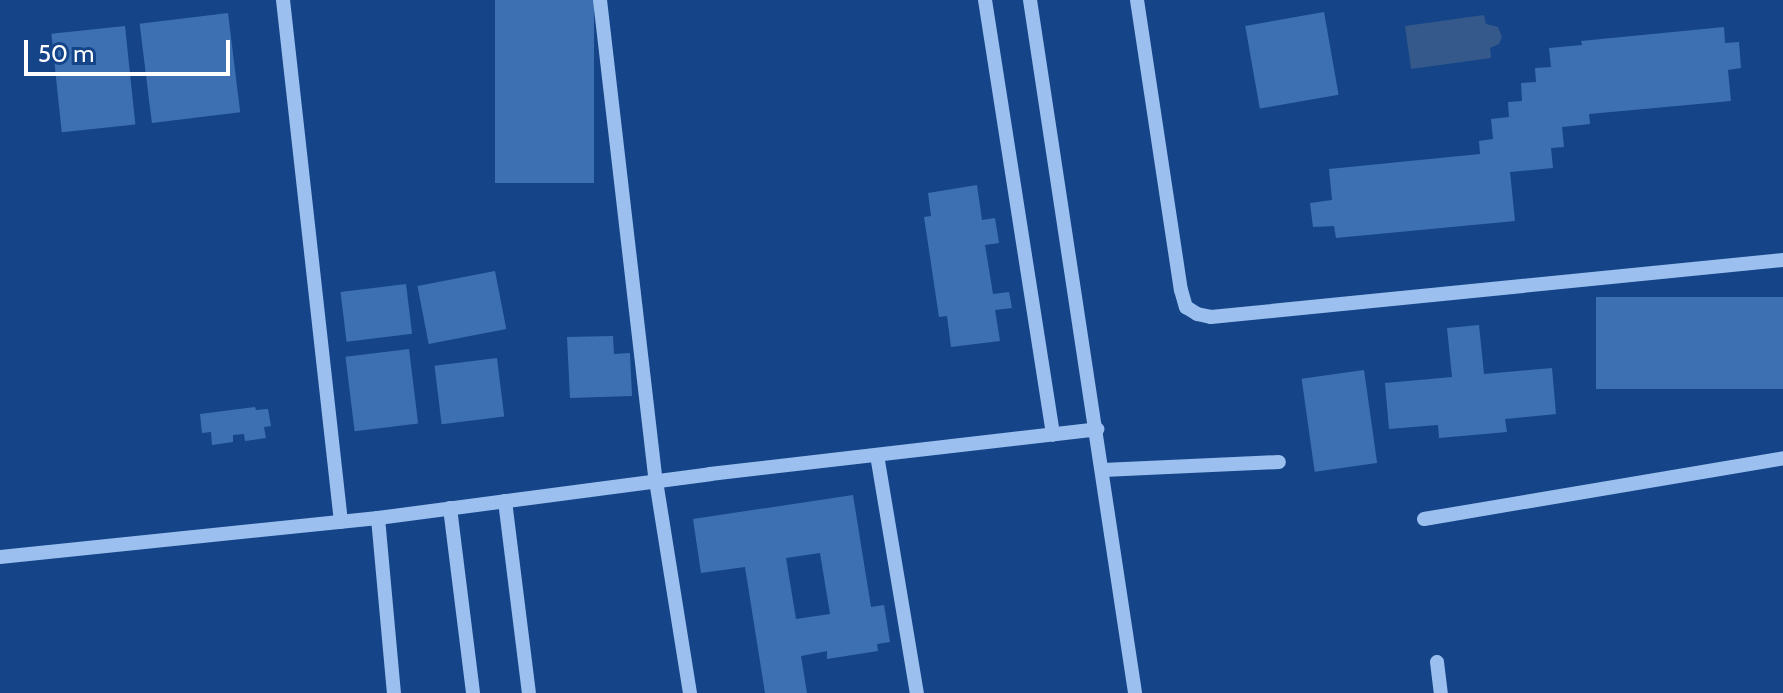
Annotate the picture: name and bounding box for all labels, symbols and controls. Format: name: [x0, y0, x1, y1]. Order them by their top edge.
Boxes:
scale bar: [28, 24, 234, 74]
text: 50 m: [38, 39, 94, 68]

